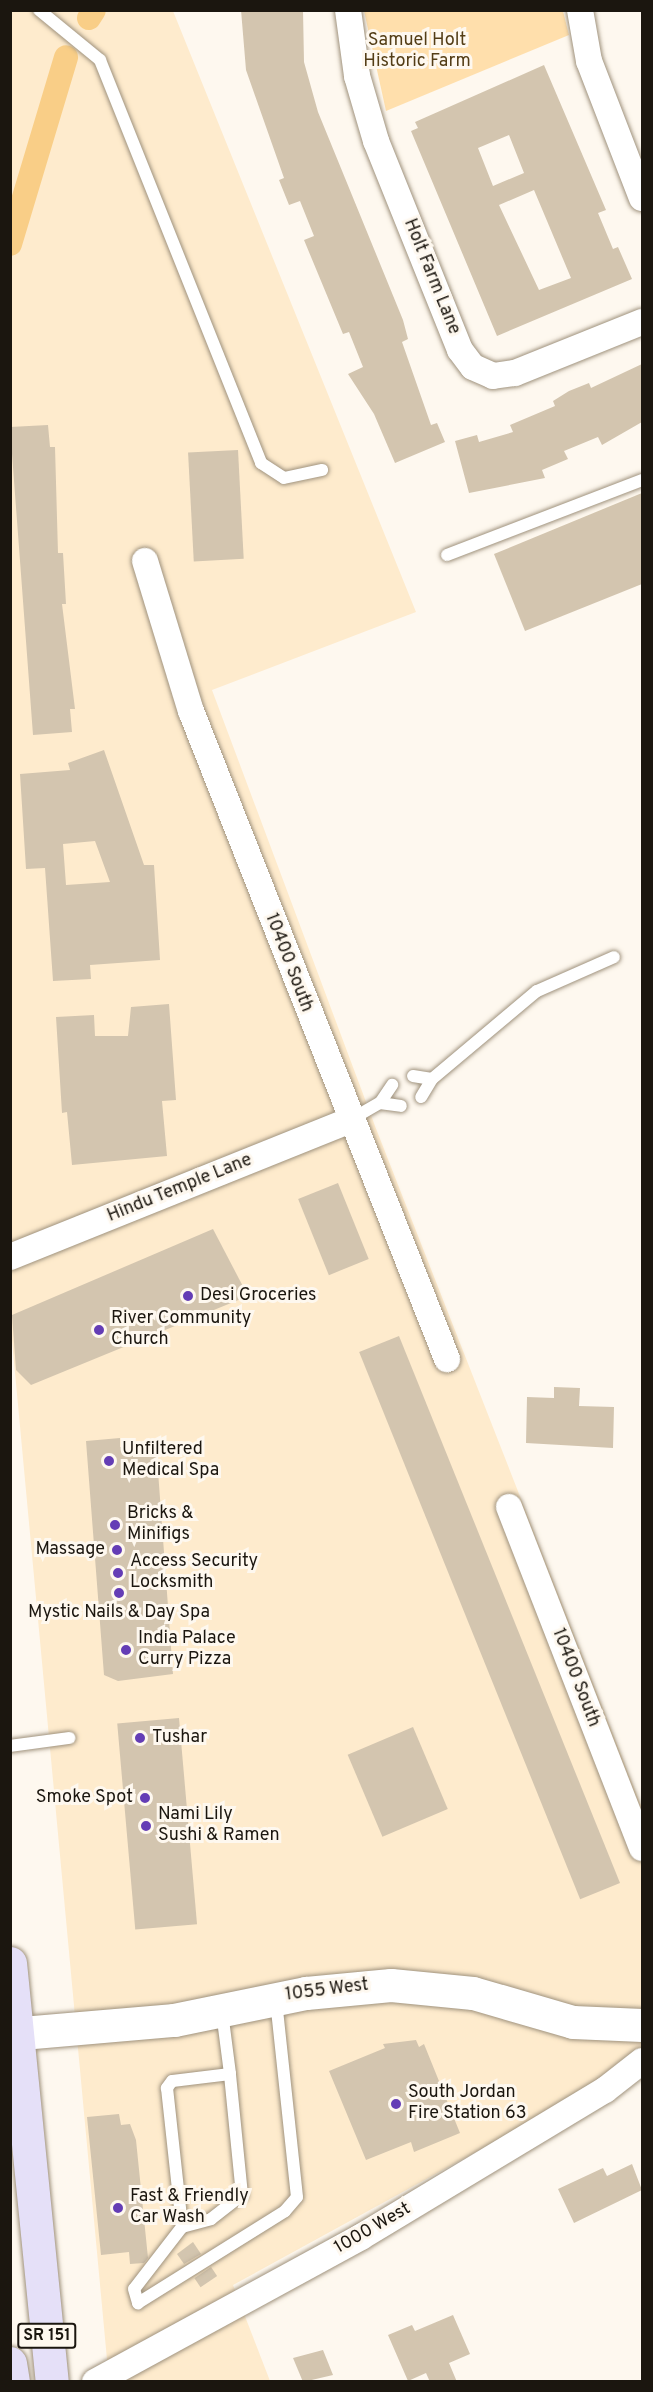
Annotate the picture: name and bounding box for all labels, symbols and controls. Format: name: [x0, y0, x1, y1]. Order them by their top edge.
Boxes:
park label: Samuel Holt Historic Farm: [363, 31, 471, 74]
street label: Holt Farm Lane: [398, 216, 464, 338]
street label: 10400 South: [259, 911, 317, 1015]
street label: Hindu Temple Lane: [104, 1150, 256, 1228]
place label: Desi Groceries: [200, 1285, 317, 1307]
marker: Desi Groceries: [181, 1289, 195, 1303]
place label: River Community Church: [111, 1309, 251, 1352]
marker: River Community Church: [92, 1323, 106, 1337]
place label: Unfiltered Medical Spa: [122, 1440, 219, 1482]
marker: Unfiltered Medical Spa: [100, 1452, 118, 1470]
place label: Bricks & Minifigs: [127, 1504, 193, 1546]
marker: Bricks & Minifigs: [108, 1518, 122, 1532]
place label: Massage: [35, 1539, 105, 1561]
marker: Massage: [110, 1543, 124, 1557]
place label: Access Security Locksmith: [130, 1552, 258, 1594]
marker: Access Security Locksmith: [111, 1566, 125, 1580]
marker: Mystic Nails & Day Spa: [112, 1586, 126, 1600]
place label: Mystic Nails & Day Spa: [28, 1602, 210, 1624]
street label: 10400 South: [546, 1626, 604, 1730]
place label: India Palace Curry Pizza: [138, 1629, 236, 1672]
marker: India Palace Curry Pizza: [119, 1643, 133, 1657]
place label: Tushar: [152, 1727, 207, 1749]
marker: Tushar: [133, 1731, 147, 1745]
place label: Smoke Spot: [36, 1787, 133, 1809]
marker: Smoke Spot: [138, 1791, 152, 1805]
place label: Nami Lily Sushi & Ramen: [158, 1805, 280, 1848]
marker: Nami Lily Sushi & Ramen: [139, 1819, 153, 1833]
street label: 1055 West: [284, 1975, 370, 2007]
place label: South Jordan Fire Station 63: [408, 2083, 526, 2126]
marker: South Jordan Fire Station 63: [389, 2097, 403, 2111]
place label: Fast & Friendly Car Wash: [130, 2187, 249, 2230]
street label: 1000 West: [331, 2198, 415, 2260]
marker: Fast & Friendly Car Wash: [111, 2201, 125, 2215]
road number: SR 151: [17, 2323, 77, 2349]

